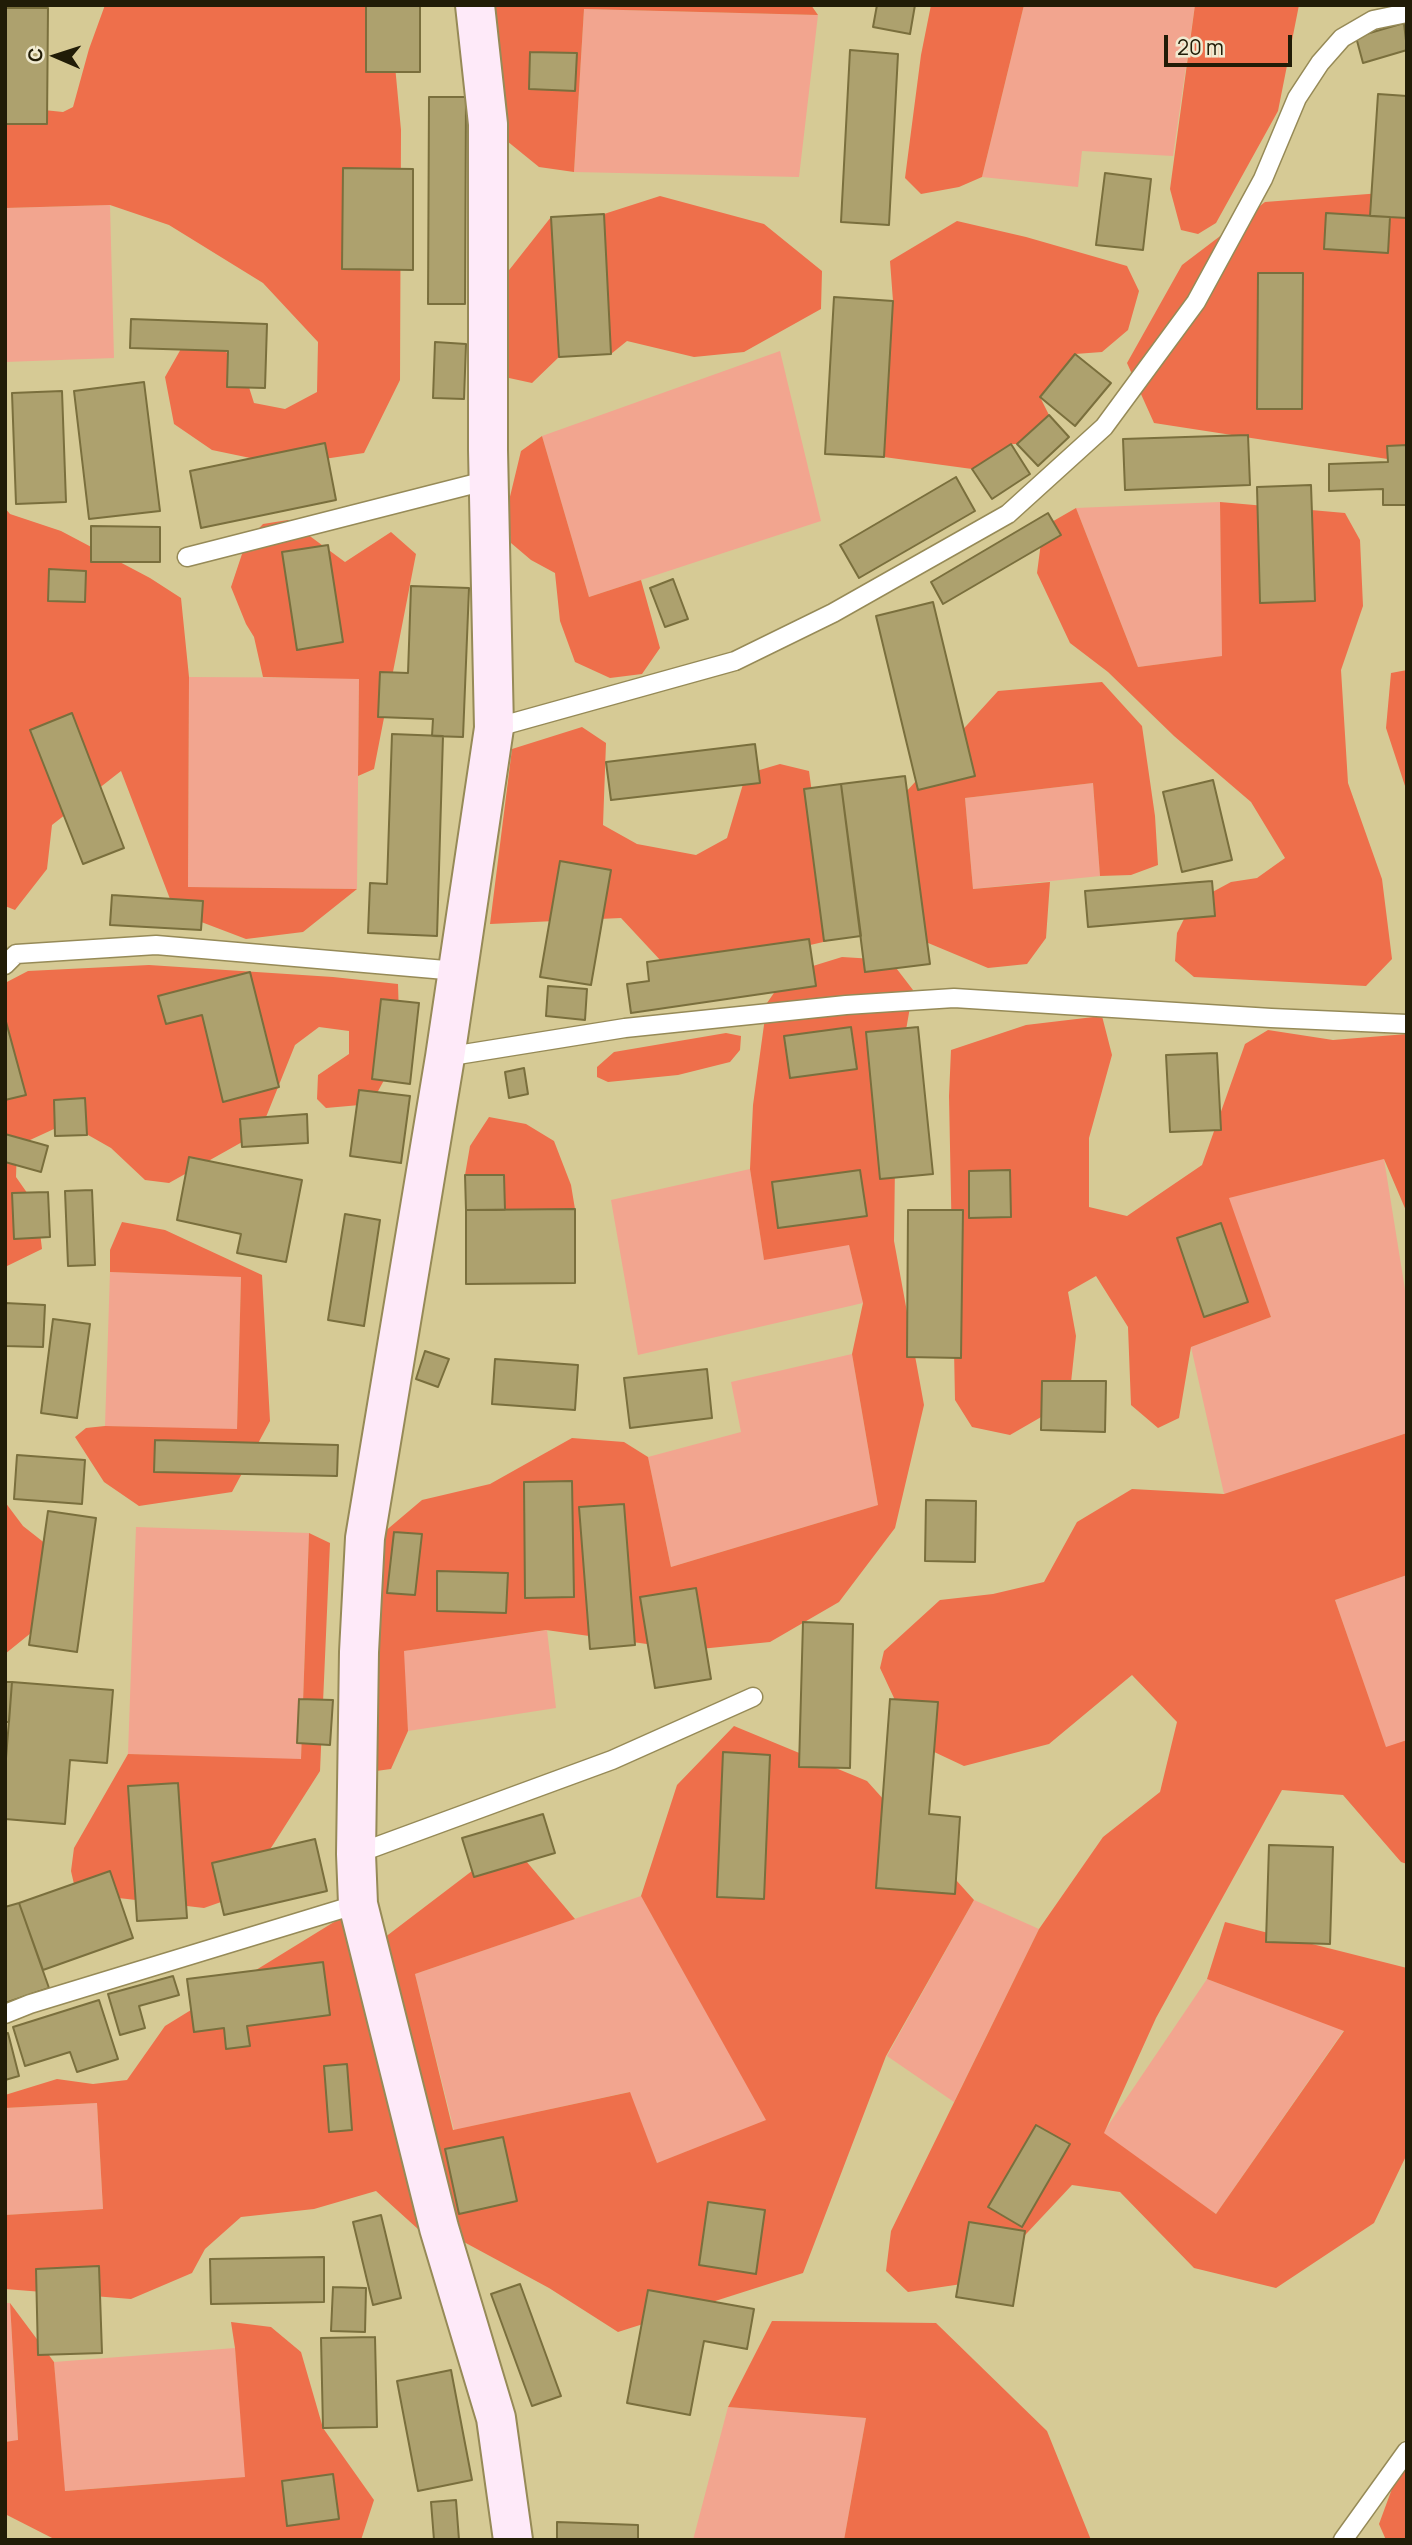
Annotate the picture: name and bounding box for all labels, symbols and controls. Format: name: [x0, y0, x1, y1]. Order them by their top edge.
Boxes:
north arrow: [21, 21, 91, 91]
scale bar: [1167, 21, 1295, 65]
text: 20 m: [1177, 33, 1224, 61]
text: С: [22, 47, 48, 63]

